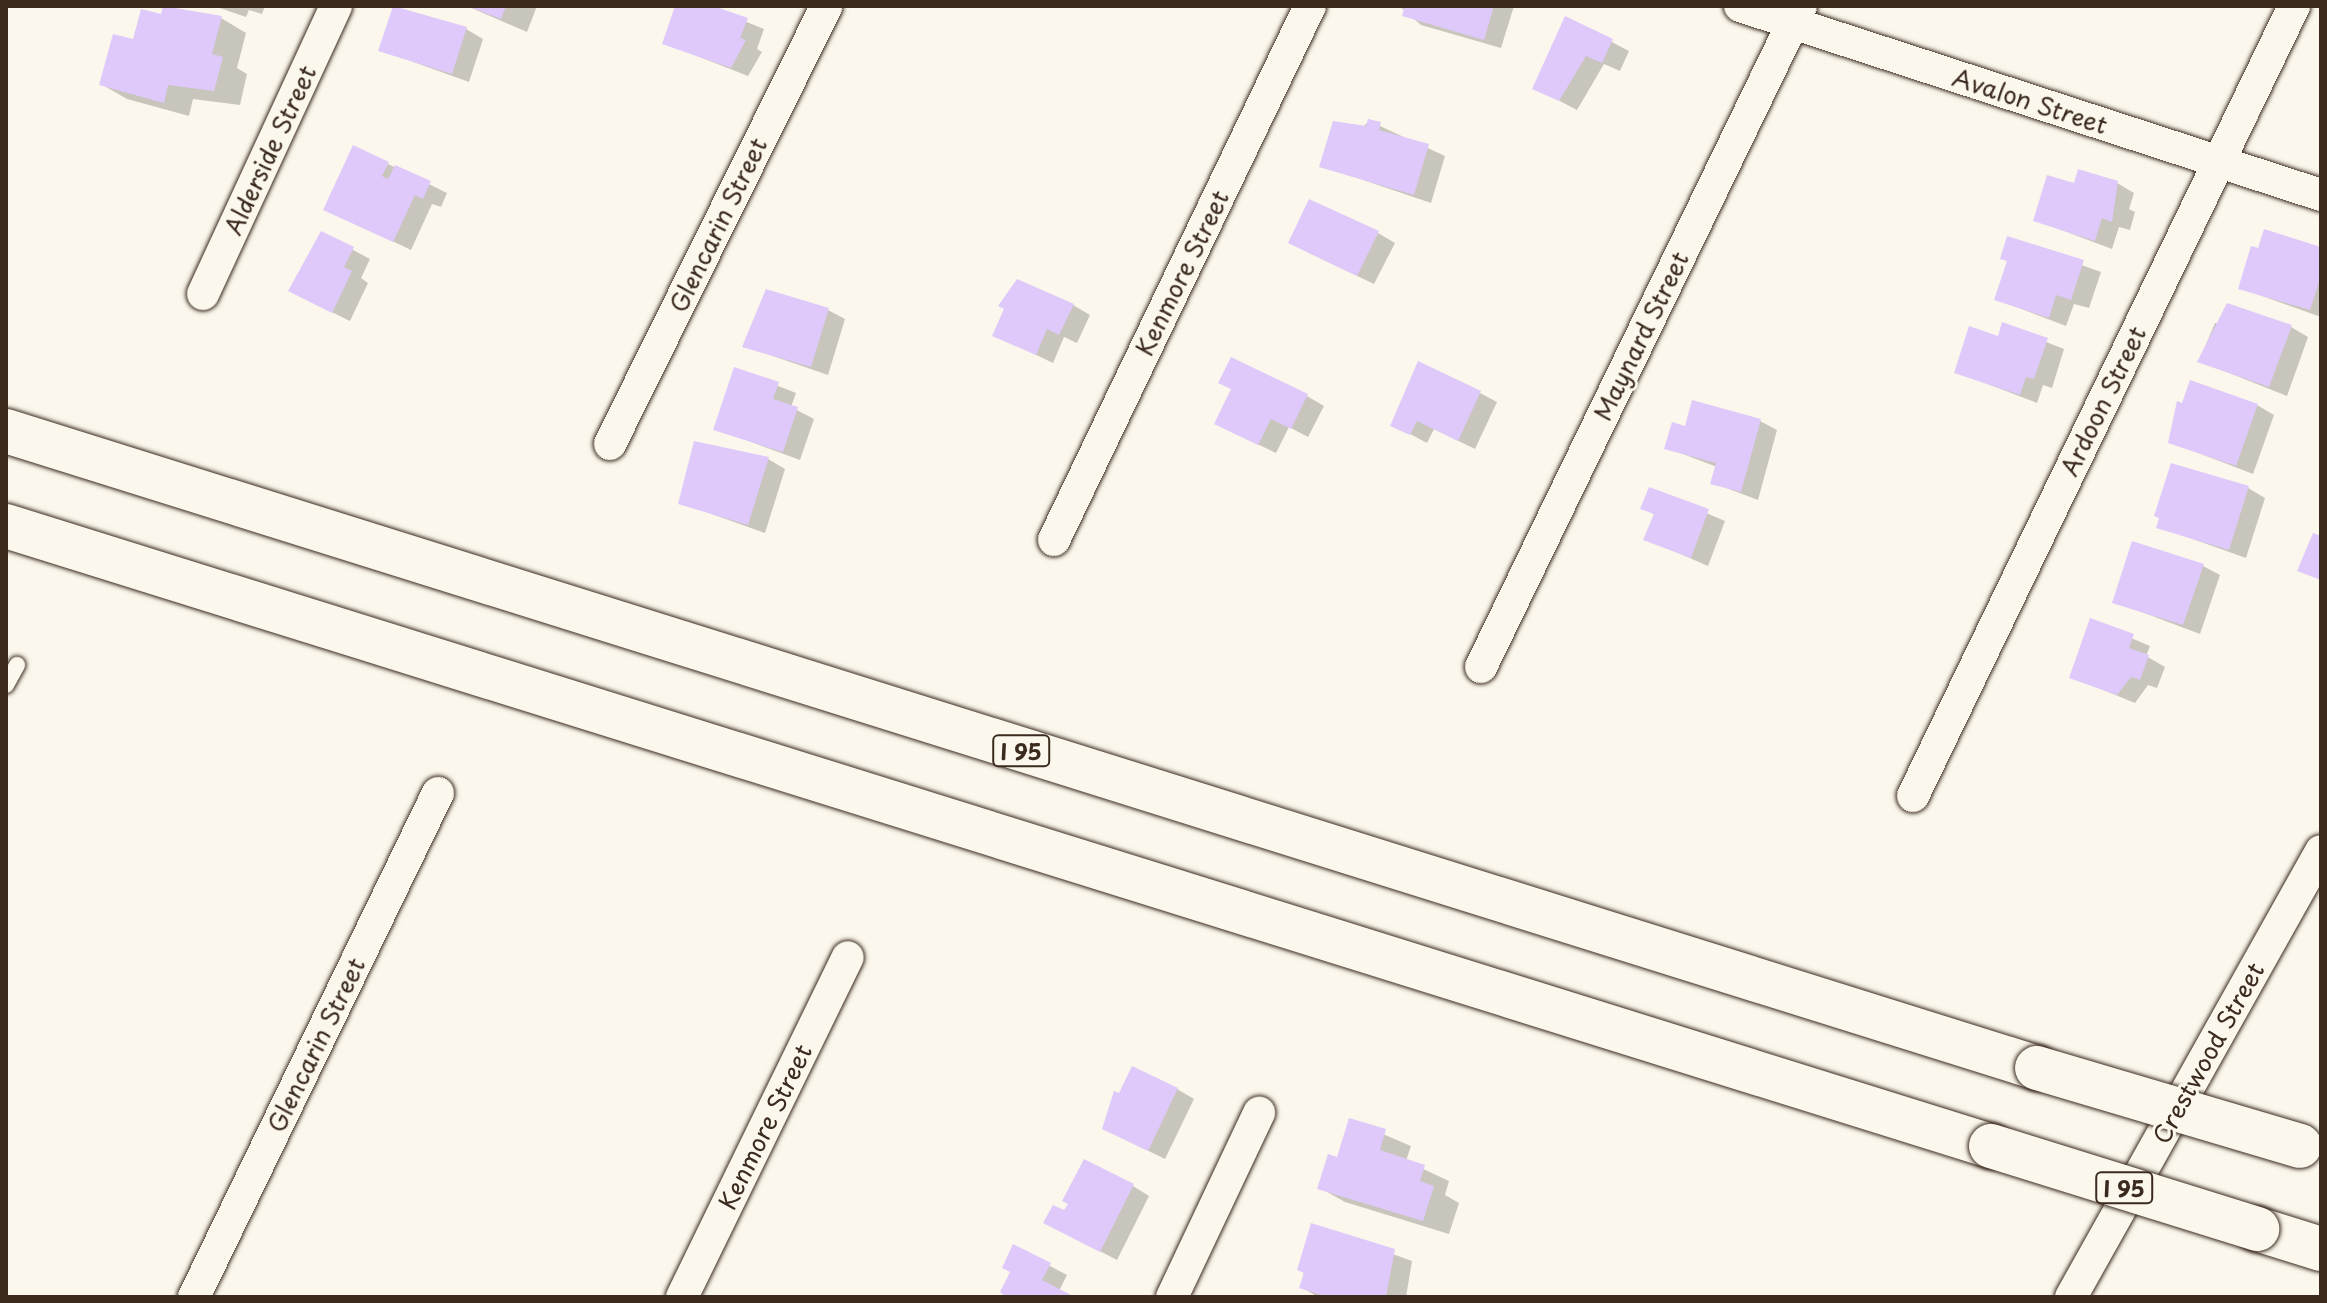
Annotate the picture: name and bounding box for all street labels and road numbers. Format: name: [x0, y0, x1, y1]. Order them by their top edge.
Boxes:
street label: Alderside Street: [218, 61, 322, 239]
street label: Avalon Street: [1949, 62, 2111, 140]
street label: Glencarin Street: [663, 133, 773, 317]
street label: Kenmore Street: [1129, 185, 1235, 361]
street label: Maynard Street: [1587, 246, 1695, 426]
street label: Ardoon Street: [2055, 322, 2151, 480]
road number: I 95: [991, 733, 1051, 769]
street label: Glencarin Street: [261, 953, 371, 1137]
street label: Crestwood Street: [2146, 957, 2270, 1149]
street label: Kenmore Street: [712, 1039, 818, 1215]
road number: I 95: [2094, 1170, 2154, 1206]

